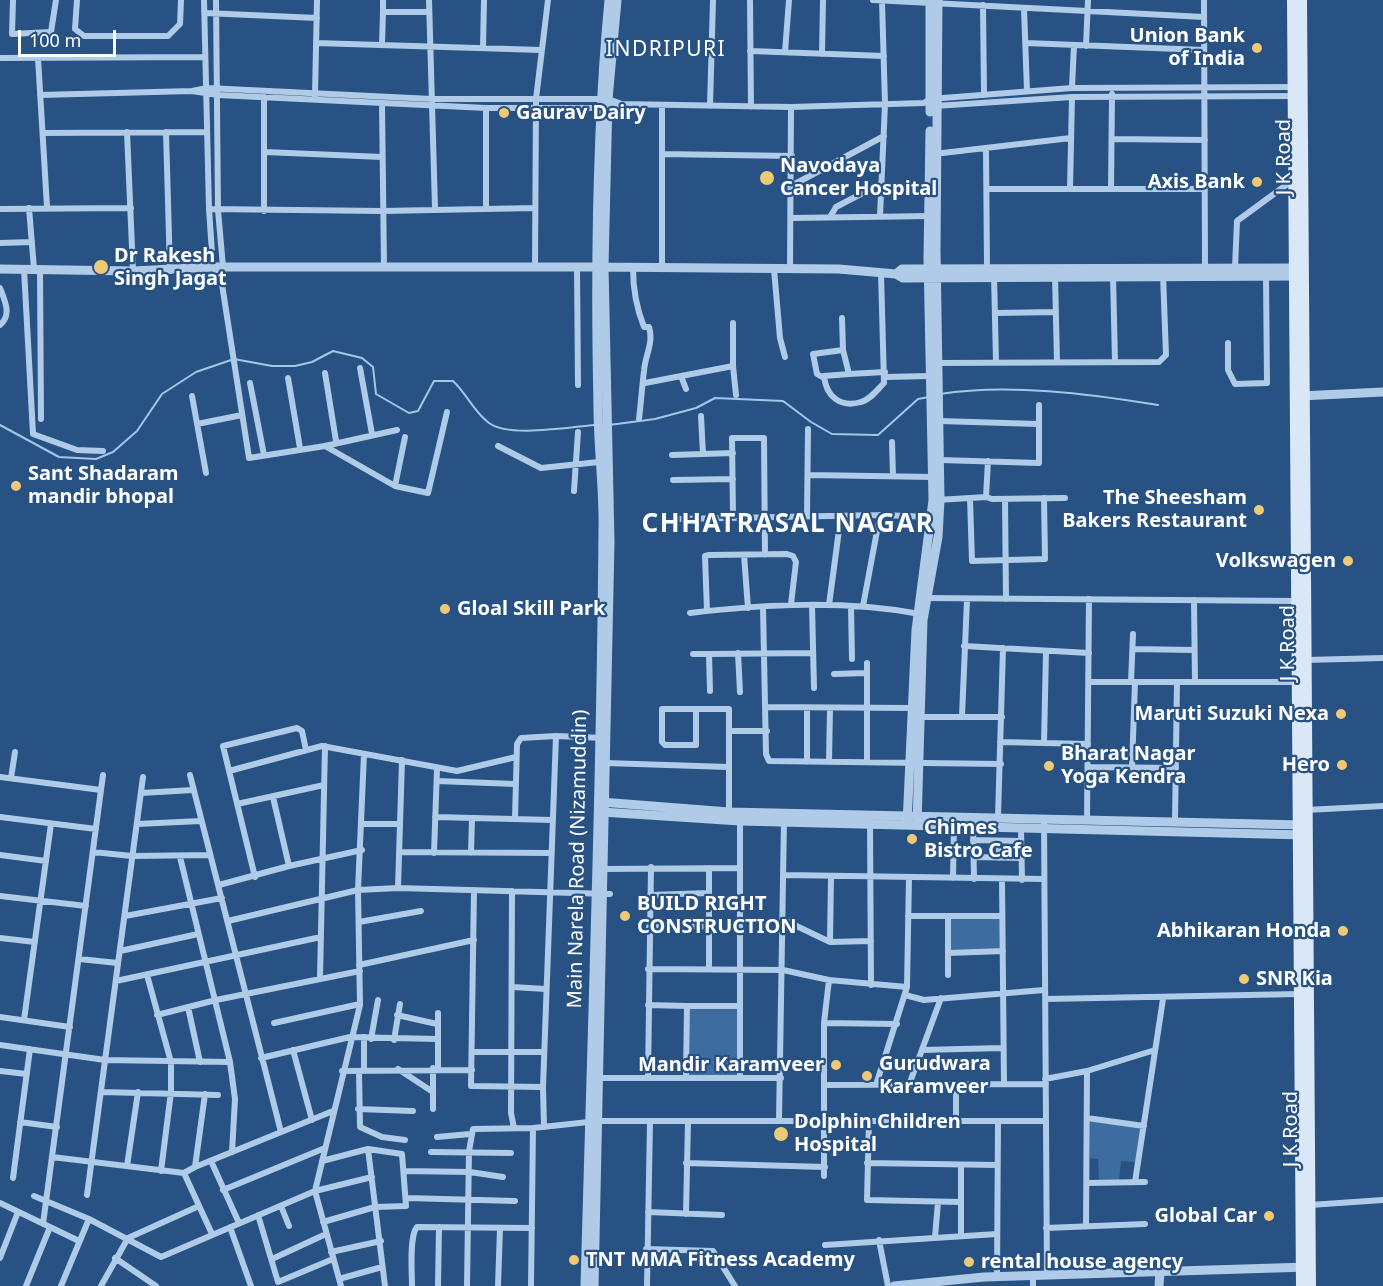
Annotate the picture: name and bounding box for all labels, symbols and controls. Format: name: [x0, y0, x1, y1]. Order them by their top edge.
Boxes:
scale bar: [21, 18, 118, 56]
place label: Union Bank of India: [1130, 24, 1245, 71]
text: 100 m: [29, 28, 81, 52]
district label: INDRIPURI: [606, 37, 726, 63]
marker: Union Bank of India: [1250, 41, 1264, 55]
place label: Gaurav Dairy: [516, 101, 646, 125]
marker: Gaurav Dairy: [497, 106, 511, 120]
street label: J K Road: [1272, 119, 1296, 195]
place label: Navodaya Cancer Hospital: [780, 154, 937, 201]
marker: Navodaya Cancer Hospital: [758, 169, 776, 187]
place label: Axis Bank: [1148, 170, 1245, 194]
marker: Axis Bank: [1250, 175, 1264, 189]
place label: Dr Rakesh Singh Jagat: [114, 244, 227, 291]
marker: Dr Rakesh Singh Jagat: [92, 258, 110, 276]
place label: Sant Shadaram mandir bhopal: [28, 462, 179, 509]
marker: Sant Shadaram mandir bhopal: [9, 479, 23, 493]
place label: The Sheesham Bakers Restaurant: [1062, 486, 1247, 533]
marker: The Sheesham Bakers Restaurant: [1252, 503, 1266, 517]
district label: CHHATRASAL NAGAR: [642, 509, 934, 541]
place label: Volkswagen: [1216, 549, 1336, 573]
marker: Volkswagen: [1341, 554, 1355, 568]
place label: Gloal Skill Park: [457, 597, 605, 621]
marker: Gloal Skill Park: [438, 602, 452, 616]
street label: J K Road: [1276, 605, 1300, 681]
place label: Maruti Suzuki Nexa: [1135, 702, 1329, 726]
marker: Maruti Suzuki Nexa: [1334, 707, 1348, 721]
street label: Main Narela Road (Nizamuddin): [563, 709, 593, 1009]
place label: Bharat Nagar Yoga Kendra: [1061, 742, 1195, 789]
place label: Hero: [1282, 753, 1330, 777]
marker: Hero: [1335, 758, 1349, 772]
marker: Bharat Nagar Yoga Kendra: [1042, 759, 1056, 773]
place label: Chimes Bistro Cafe: [924, 816, 1033, 863]
marker: Chimes Bistro Cafe: [905, 832, 919, 846]
place label: BUILD RIGHT CONSTRUCTION: [637, 892, 797, 939]
marker: BUILD RIGHT CONSTRUCTION: [618, 909, 632, 923]
place label: Abhikaran Honda: [1157, 919, 1331, 943]
marker: Abhikaran Honda: [1336, 924, 1350, 938]
place label: SNR Kia: [1256, 967, 1333, 991]
marker: SNR Kia: [1237, 972, 1251, 986]
place label: Gurudwara Karamveer: [879, 1052, 991, 1099]
place label: Mandir Karamveer: [638, 1053, 824, 1077]
marker: Mandir Karamveer: [829, 1058, 843, 1072]
marker: Gurudwara Karamveer: [860, 1069, 874, 1083]
street label: J K Road: [1279, 1091, 1303, 1167]
place label: Dolphin Children Hospital: [794, 1110, 961, 1157]
marker: Dolphin Children Hospital: [772, 1125, 790, 1143]
place label: Global Car: [1155, 1204, 1257, 1228]
marker: Global Car: [1262, 1209, 1276, 1223]
place label: TNT MMA Fitness Academy: [586, 1248, 855, 1272]
place label: rental house agency: [981, 1250, 1183, 1274]
marker: TNT MMA Fitness Academy: [567, 1253, 581, 1267]
marker: rental house agency: [962, 1255, 976, 1269]

